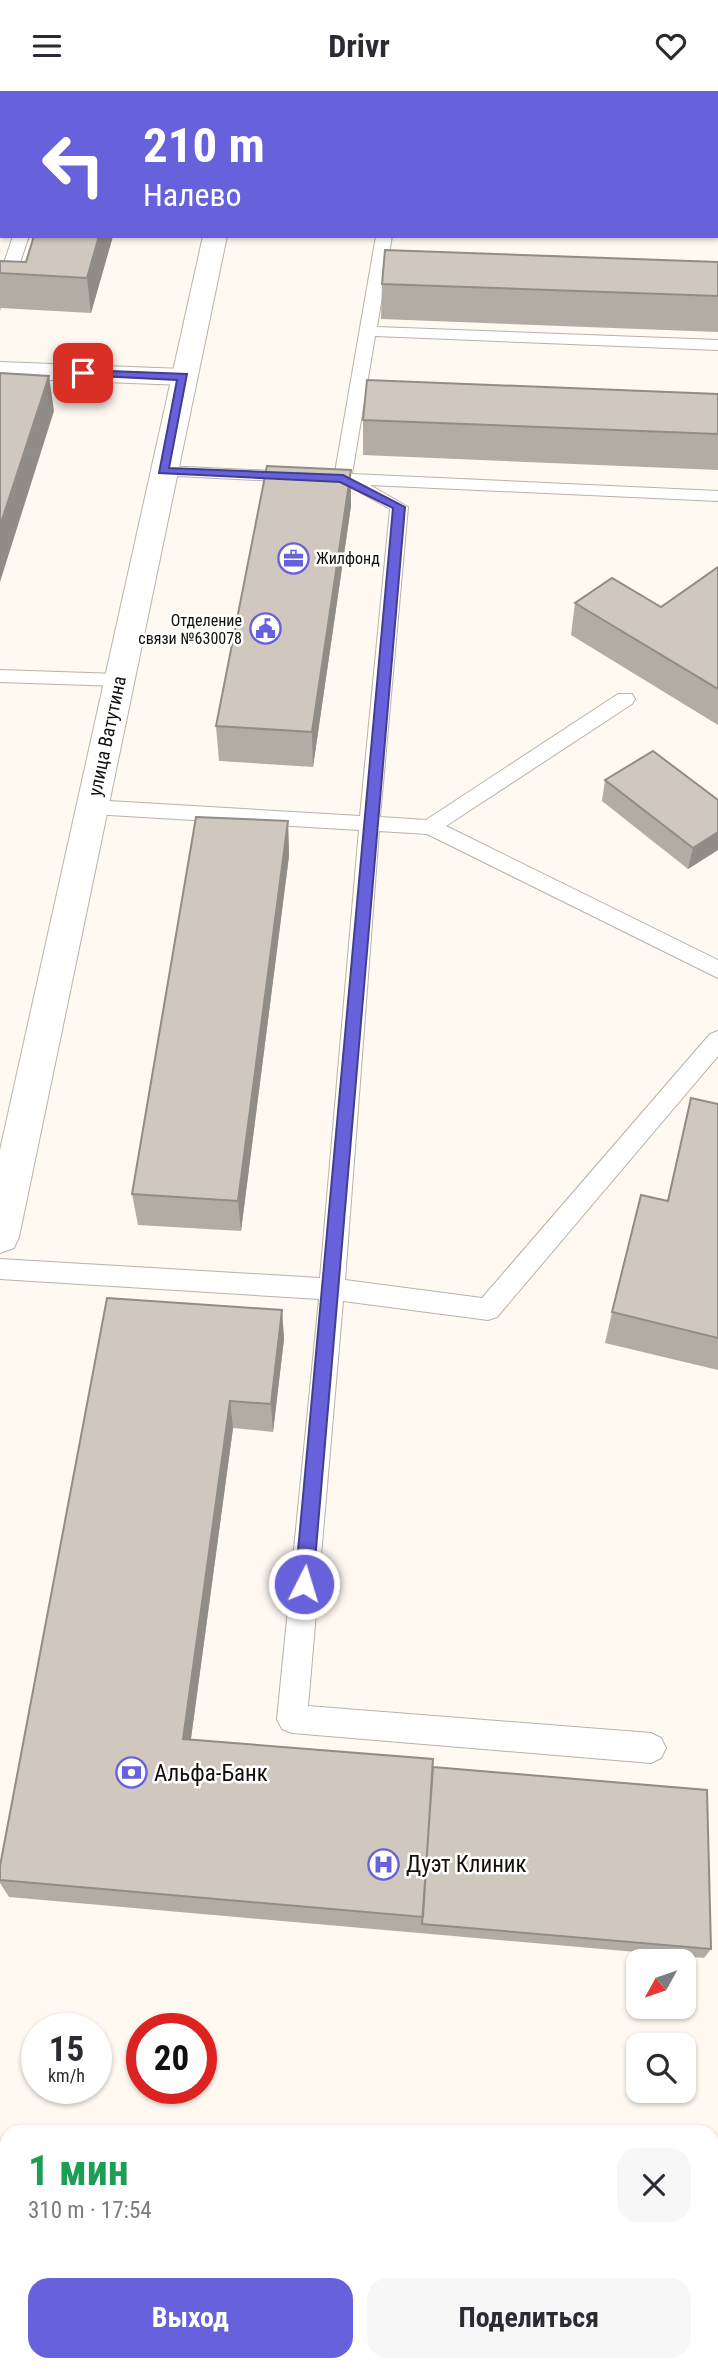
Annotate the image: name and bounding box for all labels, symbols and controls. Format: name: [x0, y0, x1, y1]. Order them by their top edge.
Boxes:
icon: menu: [28, 27, 66, 65]
text: Drivr: [328, 27, 390, 65]
icon: heart: [652, 27, 690, 65]
text: 210 m: [143, 117, 265, 174]
icon: left: [28, 119, 119, 210]
text: Налево: [143, 176, 242, 214]
pin: [53, 343, 113, 403]
icon: arrive: [64, 354, 102, 392]
office icon: Жилфонд: [276, 541, 310, 575]
place label: Жилфонд: [316, 549, 380, 568]
place label: Отделение связи №630078: [138, 611, 242, 648]
public building icon: Отделение связи №630078: [248, 612, 282, 646]
street label: улица Ватутина: [83, 674, 131, 798]
position arrow: [267, 1547, 341, 1621]
bank icon: Альфа-Банк: [114, 1756, 148, 1790]
place label: Альфа-Банк: [154, 1760, 268, 1787]
hospital icon: Дуэт Клиник: [366, 1847, 400, 1881]
place label: Дуэт Клиник: [406, 1851, 527, 1878]
north arrow: [626, 1949, 696, 2019]
map controls: [626, 1949, 696, 2103]
speed limit sign: 20: [126, 2013, 217, 2104]
text: 15: [49, 2029, 84, 2070]
button: search: [626, 2033, 696, 2103]
text: km/h: [48, 2065, 85, 2086]
text: 1 мин: [28, 2146, 129, 2195]
button: close: [617, 2148, 691, 2222]
text: 310 m · 17:54: [28, 2197, 152, 2224]
button: Выход: [28, 2278, 353, 2358]
button: Поделиться: [367, 2278, 691, 2358]

